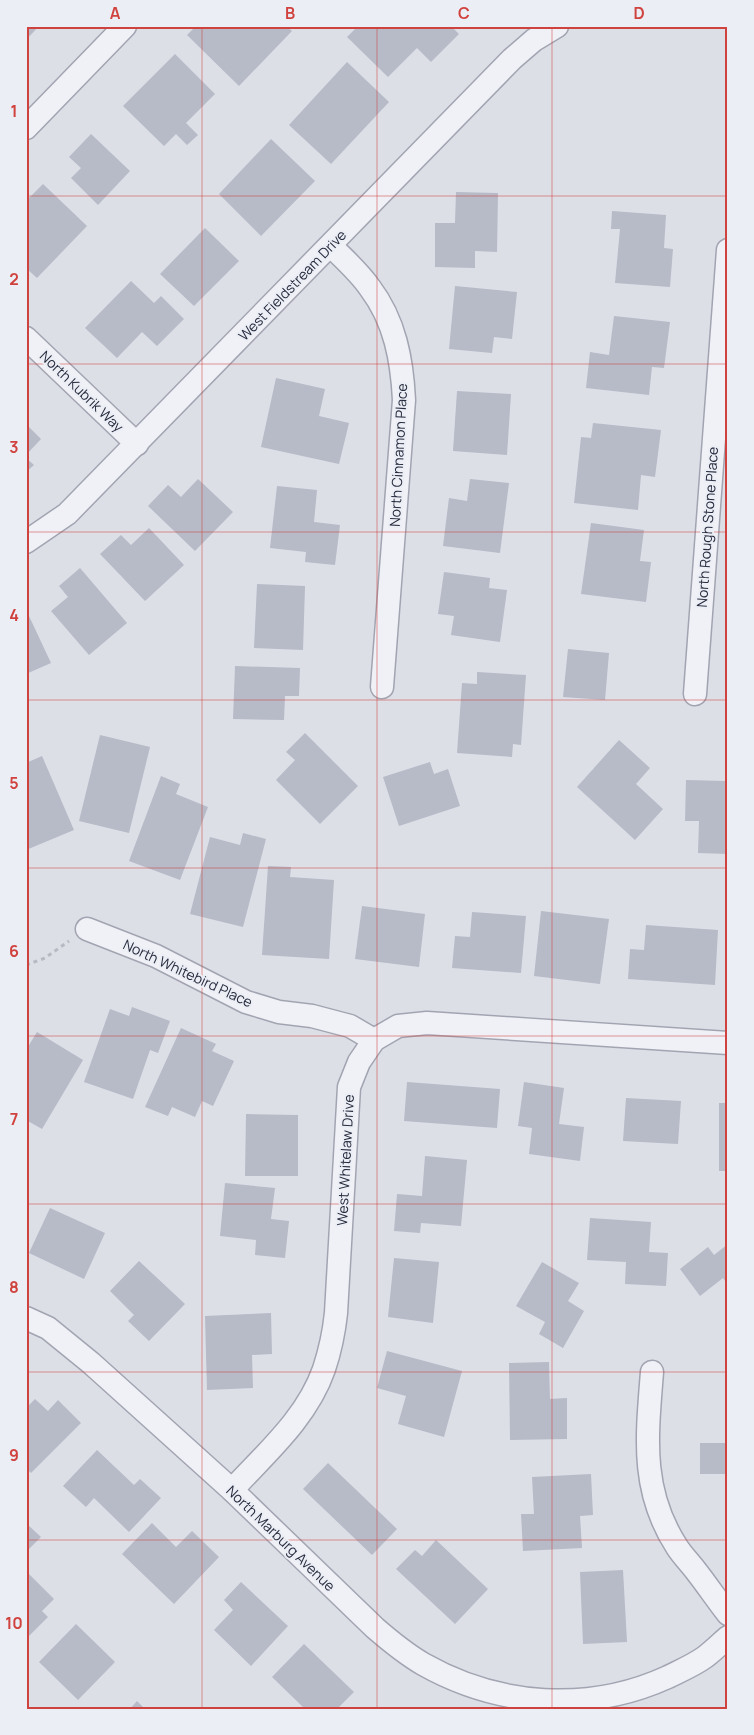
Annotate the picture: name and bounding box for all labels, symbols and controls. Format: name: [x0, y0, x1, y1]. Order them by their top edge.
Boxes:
text: A: [110, 2, 121, 24]
text: B: [285, 2, 295, 24]
text: C: [458, 2, 470, 24]
text: D: [633, 2, 645, 24]
text: 1: [10, 100, 18, 122]
street label: West Fieldstream Drive: [234, 225, 350, 345]
text: 2: [9, 268, 19, 290]
street label: North Kubrik Way: [36, 346, 128, 436]
street label: North Cinnamon Place: [385, 383, 411, 527]
text: 3: [9, 436, 19, 458]
street label: North Rough Stone Place: [692, 446, 722, 608]
text: 4: [9, 604, 19, 626]
text: 5: [9, 772, 19, 794]
street label: North Whitebird Place: [120, 935, 256, 1011]
text: 6: [9, 940, 19, 962]
street label: West Whitelaw Drive: [332, 1094, 358, 1226]
text: 7: [10, 1108, 18, 1130]
text: 8: [9, 1276, 19, 1298]
text: 9: [9, 1444, 19, 1466]
street label: North Marburg Avenue: [222, 1481, 340, 1595]
text: 10: [5, 1612, 23, 1634]

